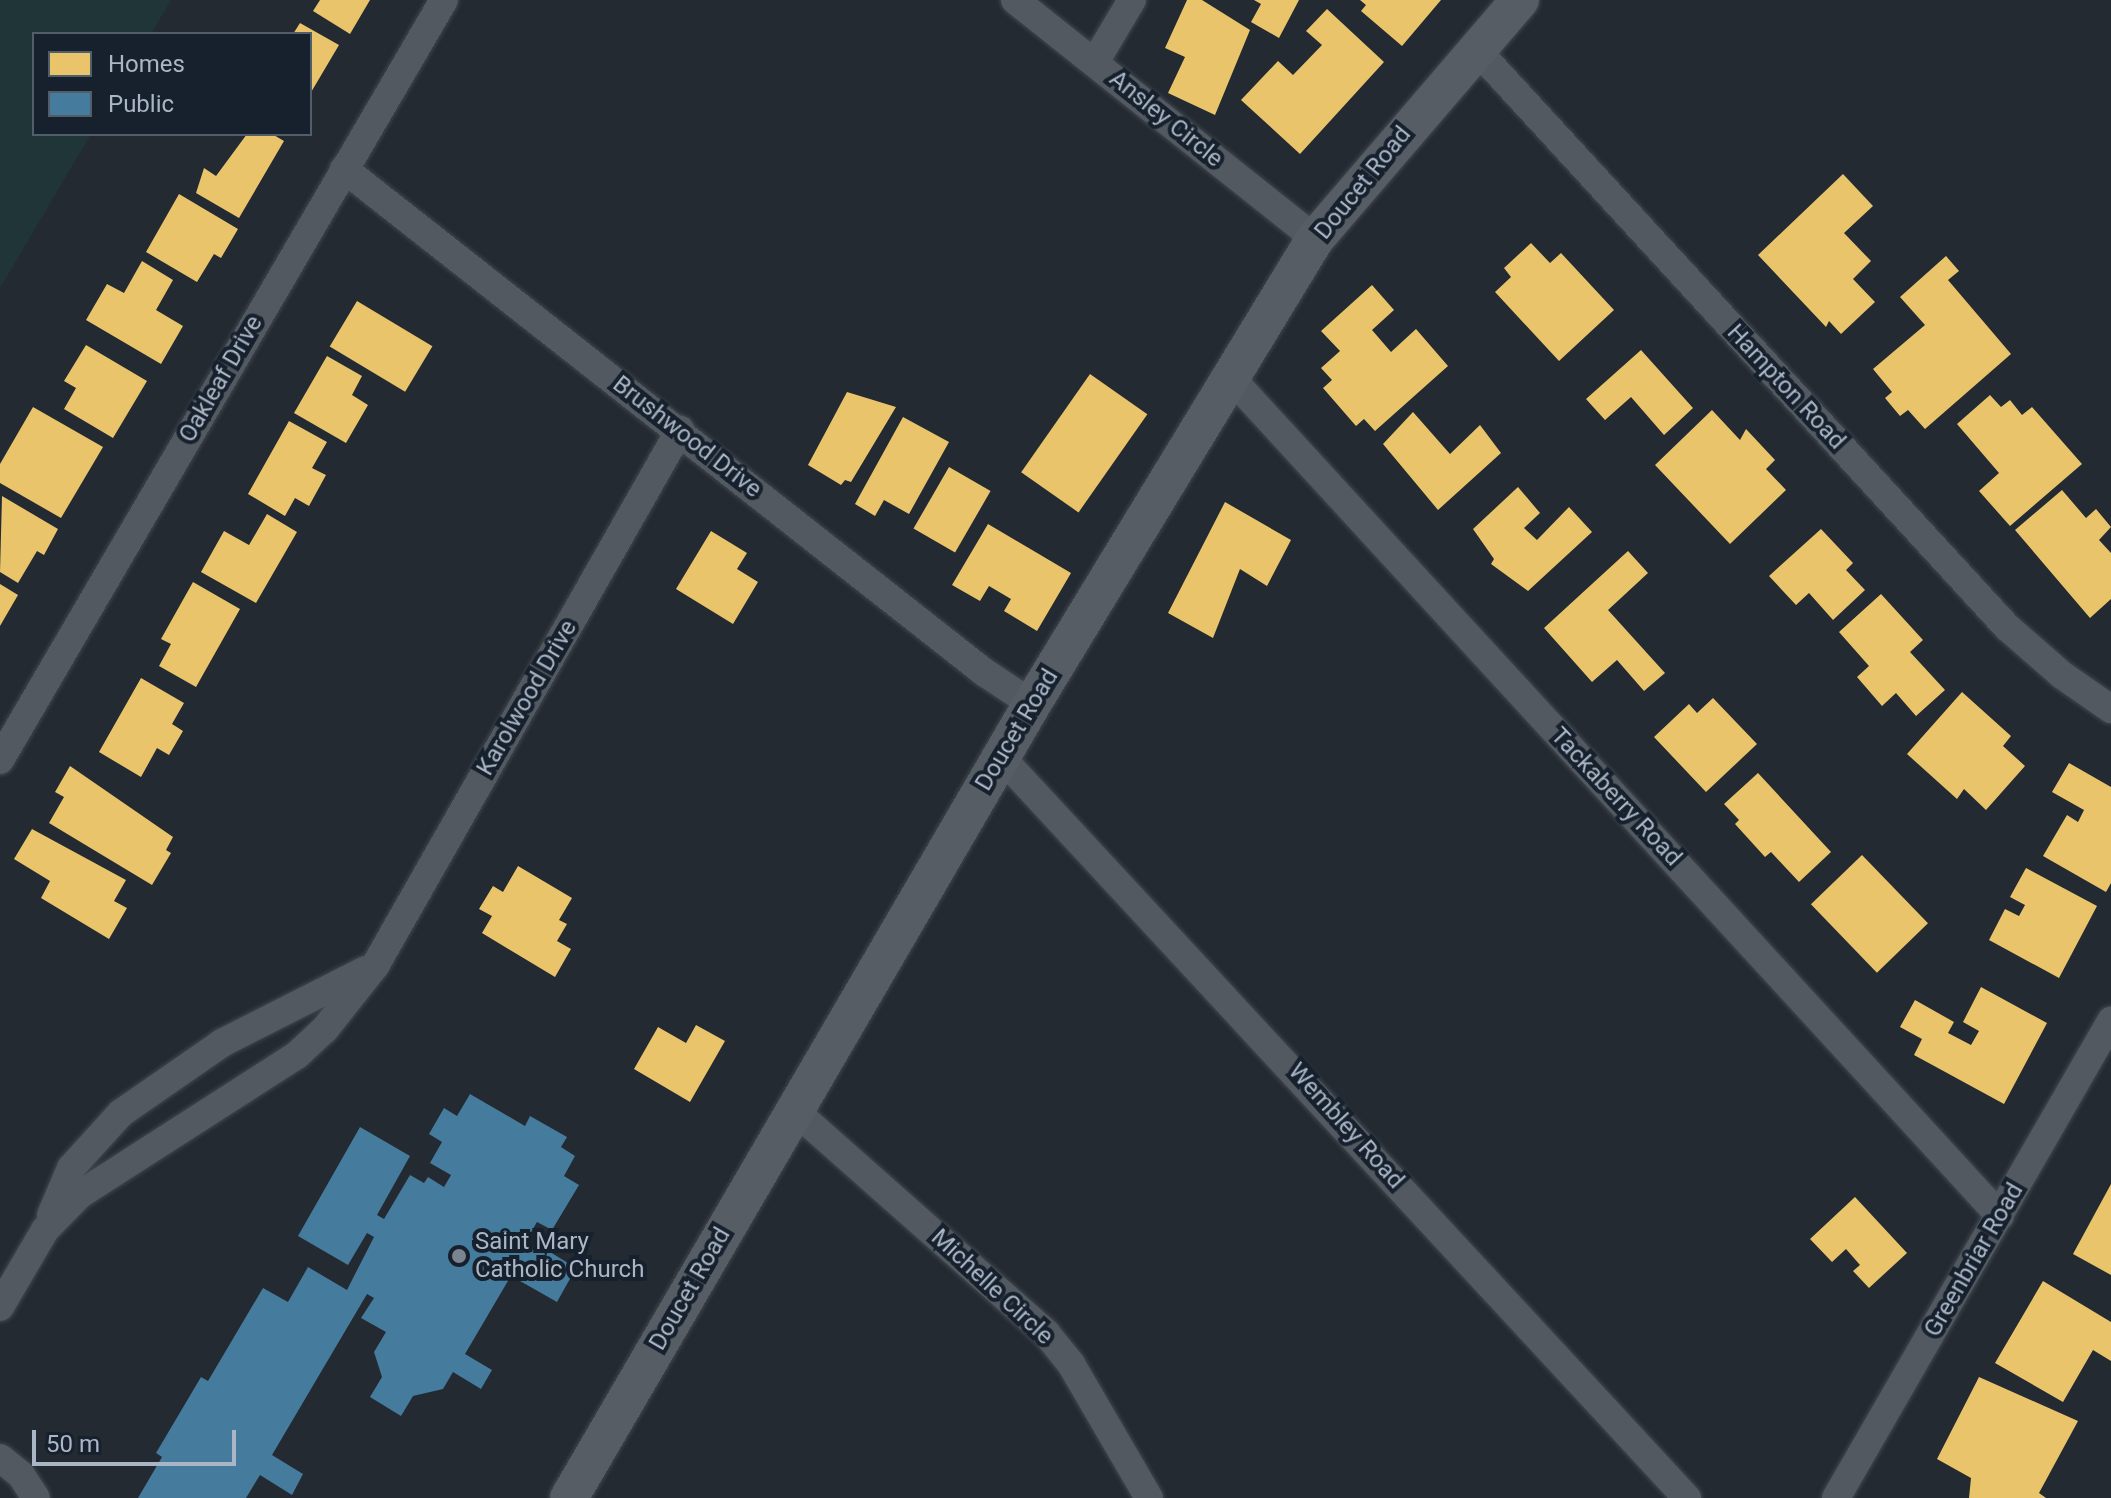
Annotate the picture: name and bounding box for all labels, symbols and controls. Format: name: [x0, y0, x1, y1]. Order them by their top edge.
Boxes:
legend: [32, 32, 312, 136]
text: Homes: [108, 50, 185, 78]
street label: Ansley Circle: [1104, 65, 1228, 173]
text: Public: [108, 90, 174, 118]
street label: Doucet Road: [1309, 121, 1417, 245]
street label: Oakleaf Drive: [173, 311, 269, 447]
street label: Hampton Road: [1721, 319, 1851, 455]
street label: Brushwood Drive: [607, 370, 767, 504]
street label: Karolwood Drive: [471, 615, 583, 781]
street label: Doucet Road: [969, 664, 1065, 796]
street label: Tackaberry Road: [1544, 722, 1688, 872]
street label: Wembley Road: [1282, 1057, 1410, 1195]
street label: Greenbriar Road: [1918, 1178, 2030, 1342]
street label: Doucet Road: [643, 1223, 737, 1355]
street label: Michelle Circle: [925, 1223, 1059, 1351]
place label: Saint Mary Catholic Church: [475, 1228, 644, 1284]
marker: Saint Mary Catholic Church: [450, 1247, 468, 1265]
scale bar: [36, 1414, 240, 1464]
text: 50 m: [46, 1430, 100, 1458]

